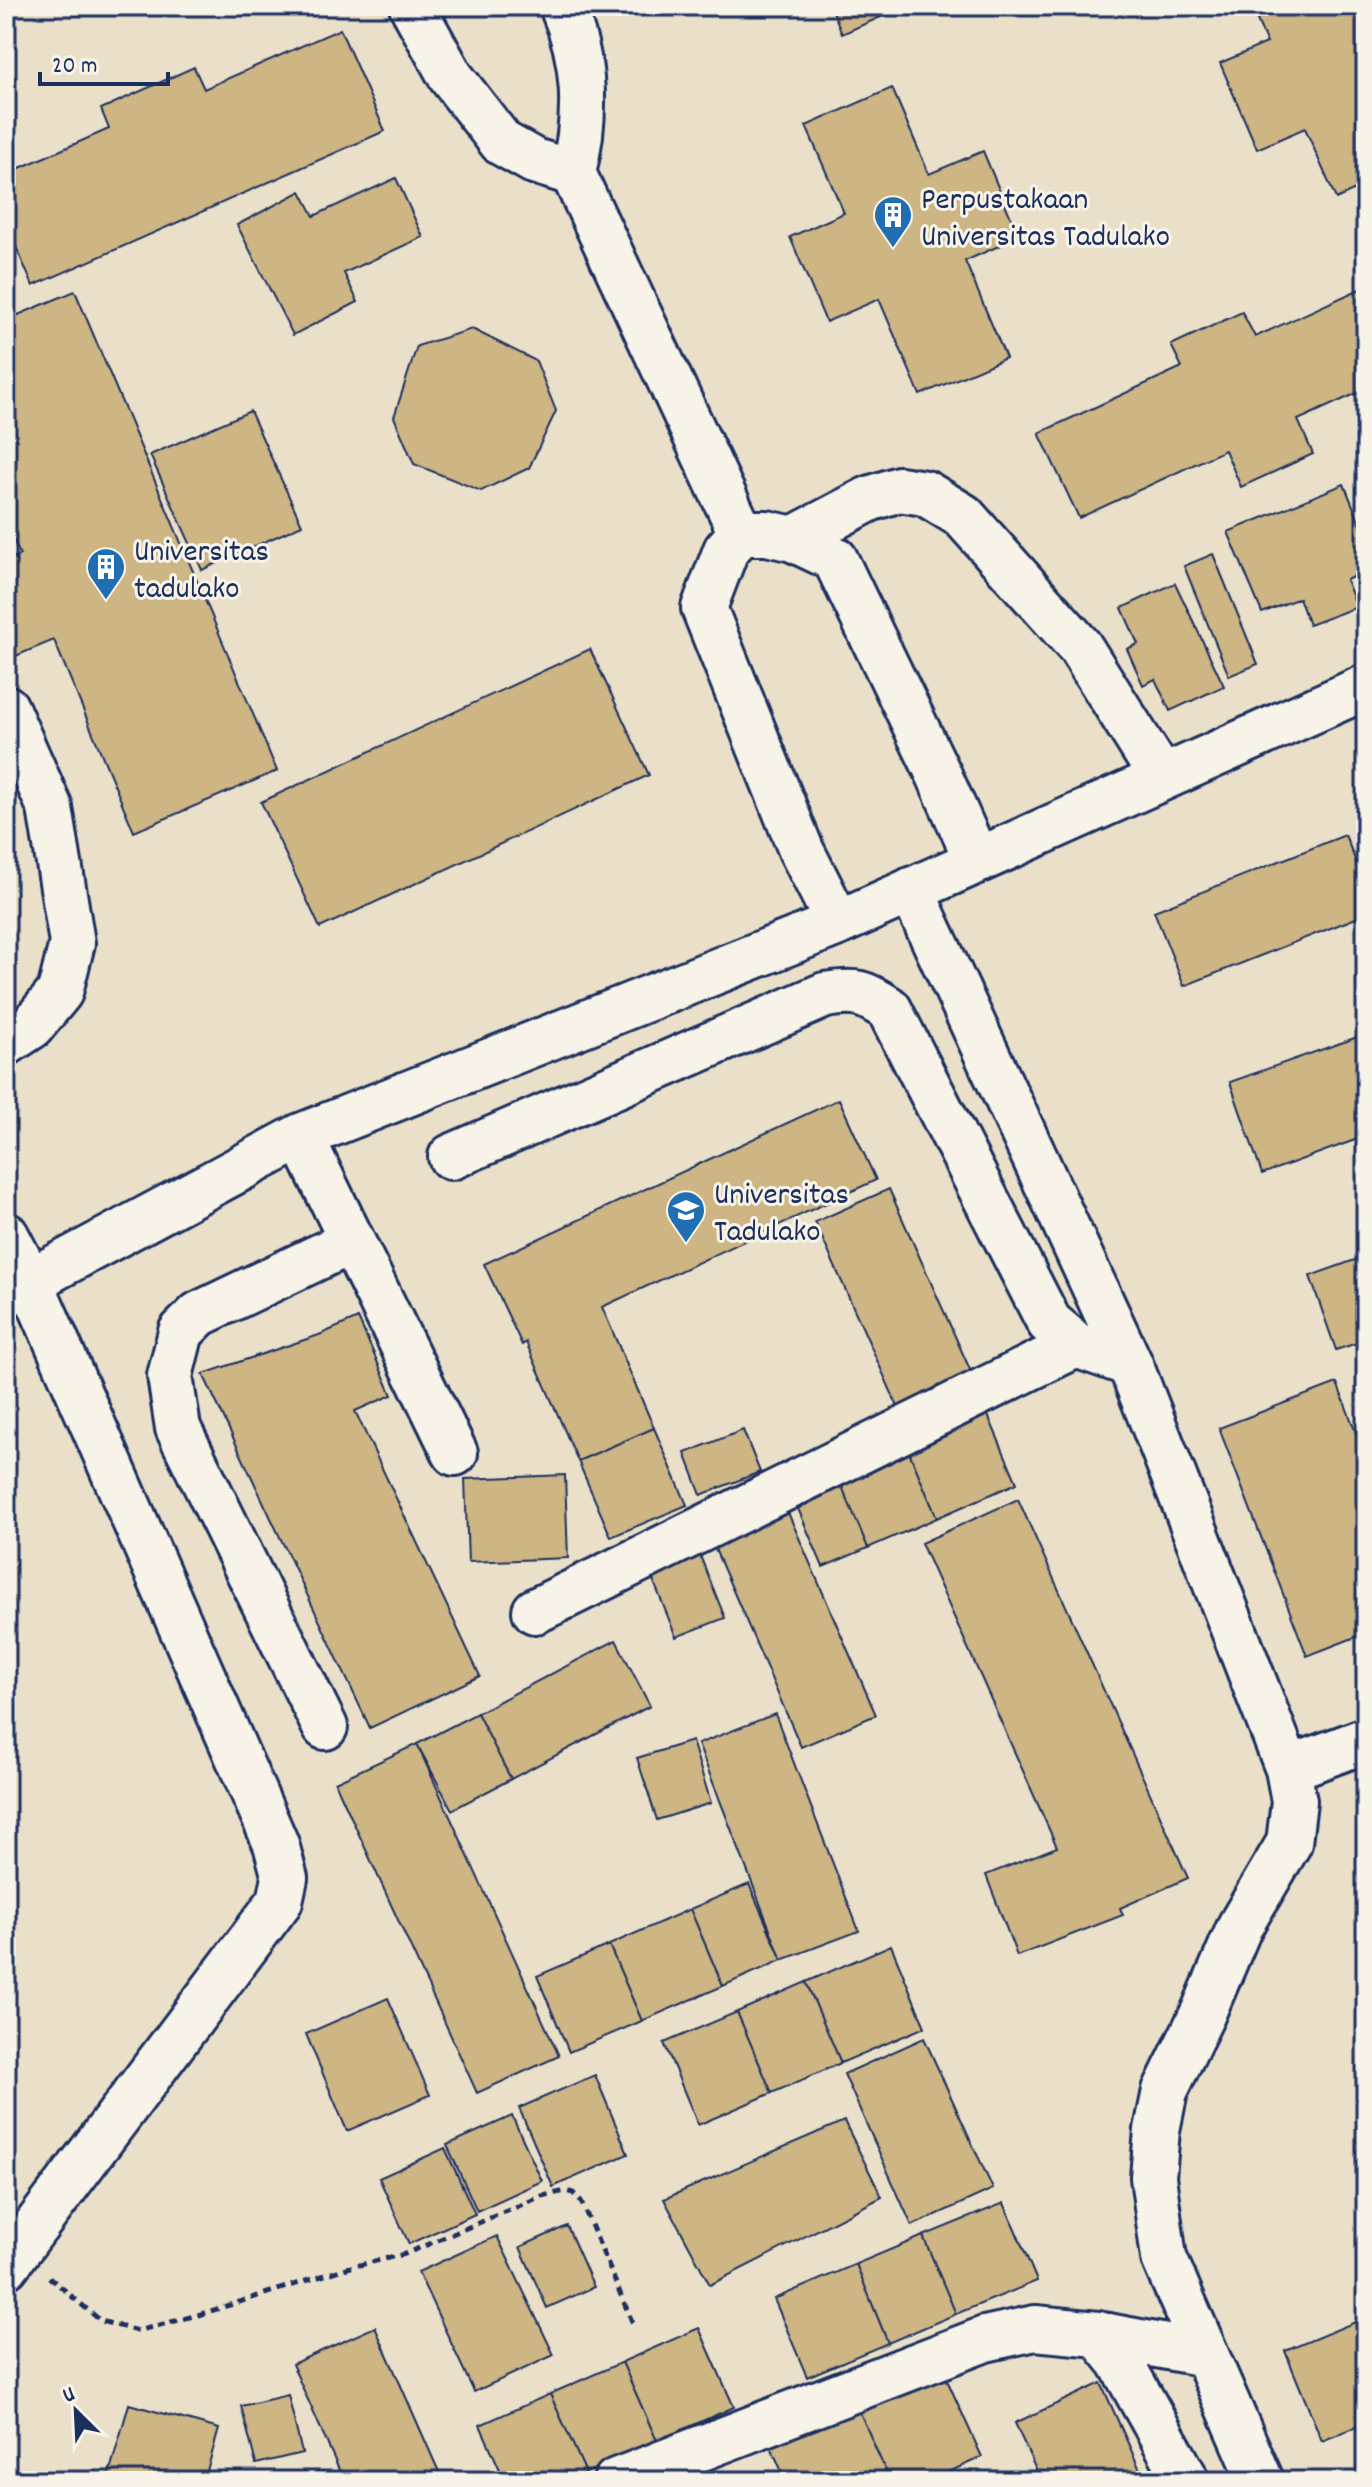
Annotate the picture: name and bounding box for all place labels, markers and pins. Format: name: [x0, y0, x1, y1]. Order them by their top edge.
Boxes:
place label: Perpustakaan Universitas Tadulako: [921, 179, 1170, 262]
building icon: Perpustakaan Universitas Tadulako: [872, 194, 914, 249]
place label: Universitas tadulako: [134, 531, 269, 614]
building icon: Universitas tadulako: [85, 546, 127, 601]
place label: Universitas Tadulako: [714, 1174, 849, 1257]
school or university icon: Universitas Tadulako: [665, 1189, 707, 1244]

